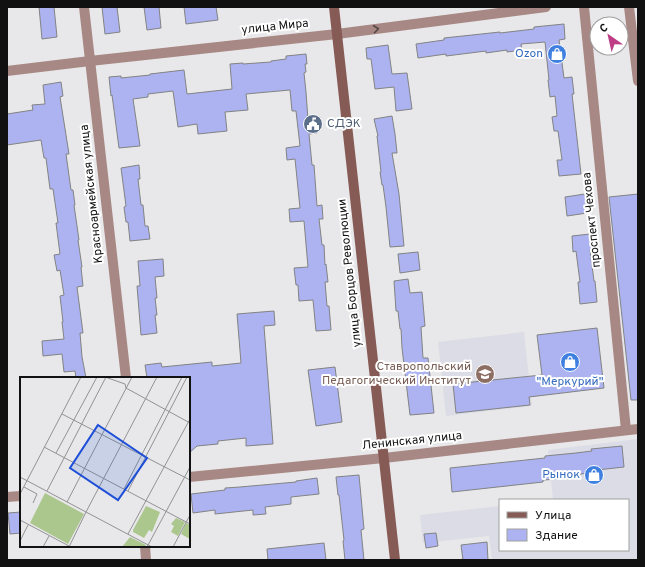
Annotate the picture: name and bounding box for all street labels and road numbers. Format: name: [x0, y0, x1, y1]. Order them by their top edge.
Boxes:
street label: улица Мира: [241, 16, 309, 38]
street label: Красноармейская улица: [77, 124, 107, 264]
street label: проспект Чехова: [579, 171, 605, 269]
street label: улица Борцов Революции: [334, 198, 366, 348]
street label: Ленинская улица: [361, 428, 463, 454]

